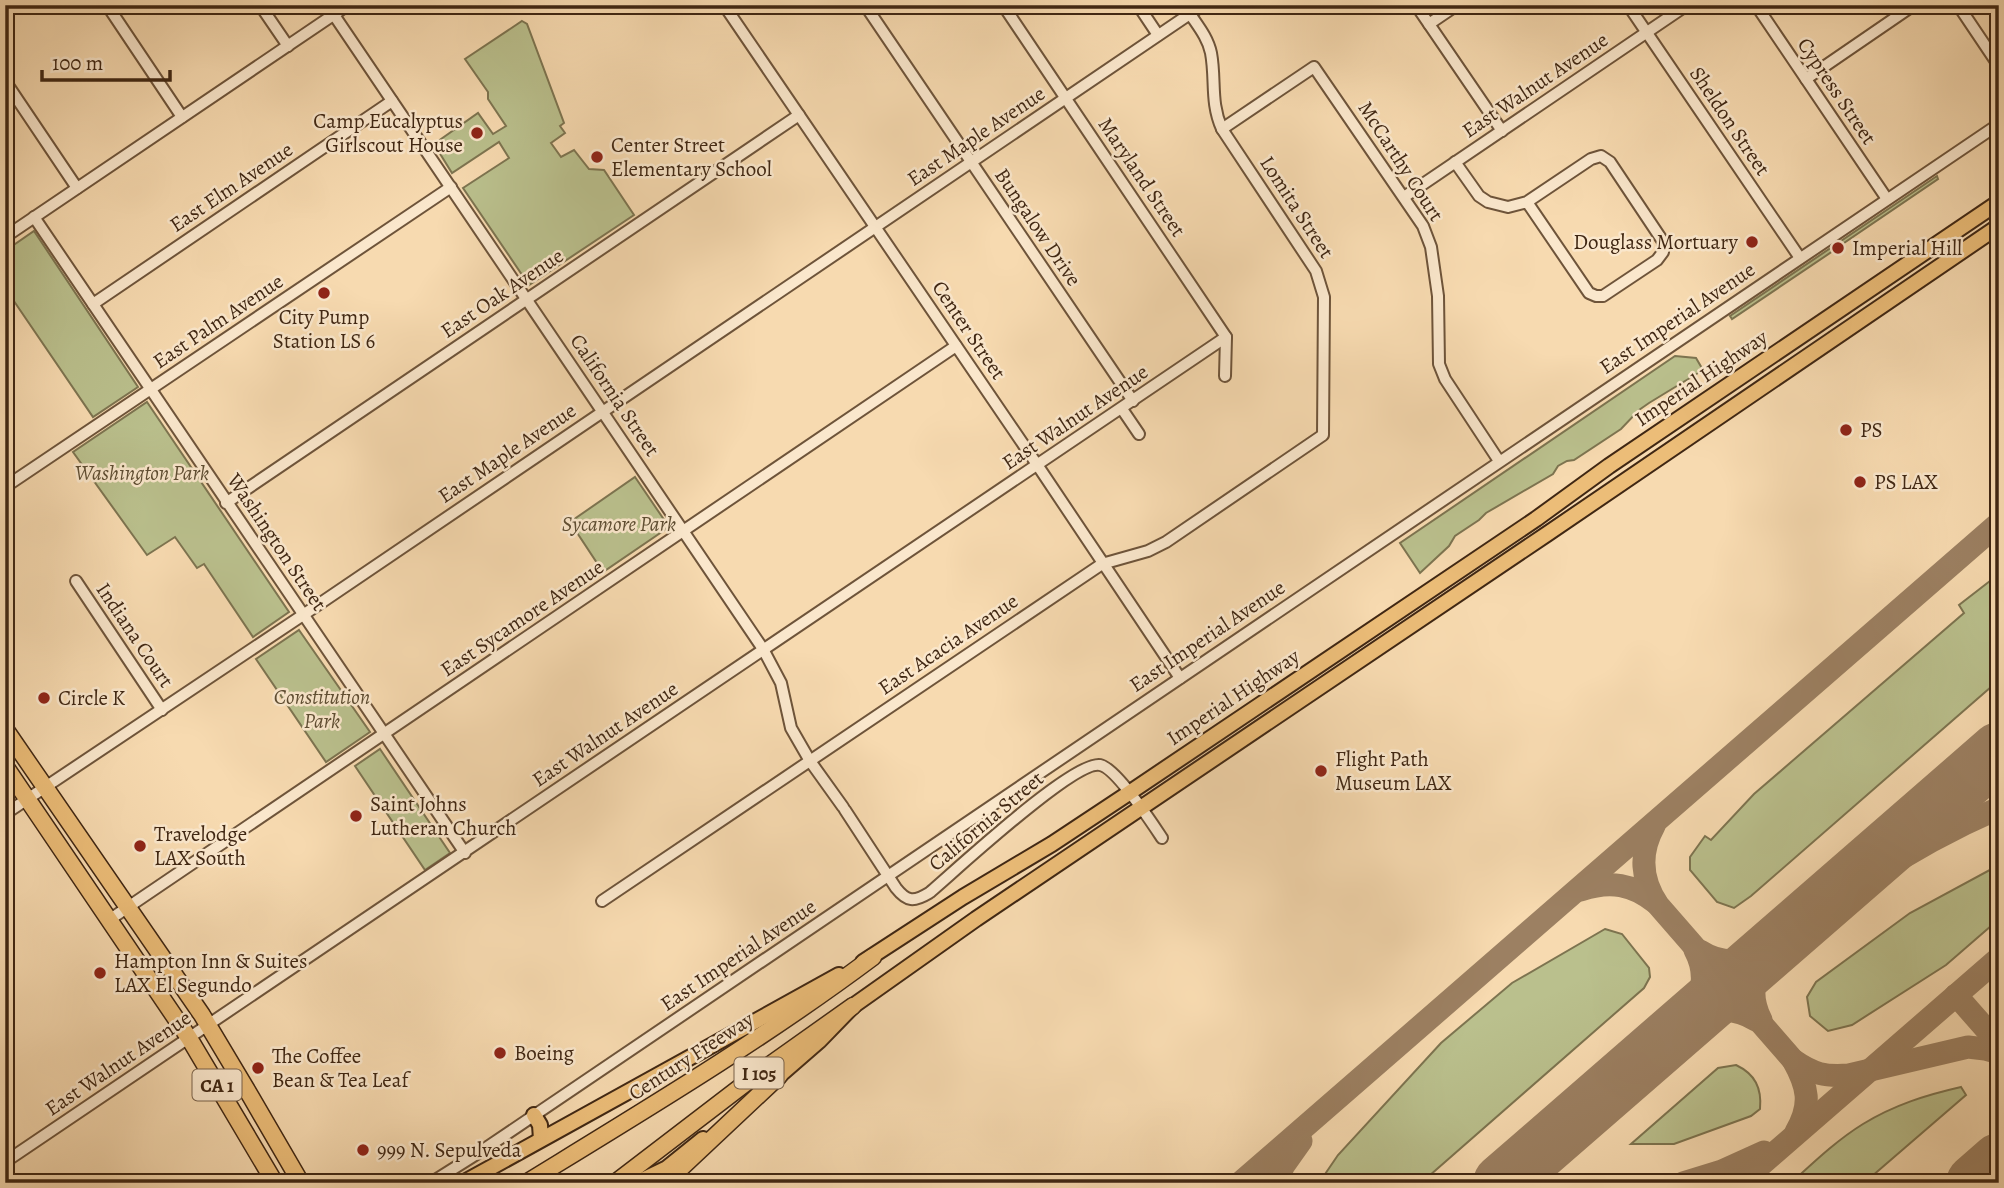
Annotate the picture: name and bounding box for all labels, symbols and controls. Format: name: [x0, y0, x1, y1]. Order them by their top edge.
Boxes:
street label: East Walnut Avenue: [1456, 26, 1614, 144]
street label: Cypress Street: [1791, 32, 1883, 150]
scale bar: [42, 38, 170, 82]
text: 100 m: [52, 49, 103, 77]
street label: Sheldon Street: [1683, 61, 1777, 181]
street label: East Maple Avenue: [901, 79, 1051, 193]
street label: McCarthy Court: [1352, 95, 1450, 227]
place label: Camp Eucalyptus Girlscout House: [313, 107, 463, 159]
street label: Maryland Street: [1092, 112, 1192, 242]
marker: Camp Eucalyptus Girlscout House: [469, 125, 485, 141]
place label: Center Street Elementary School: [611, 131, 772, 183]
street label: East Elm Avenue: [164, 135, 298, 239]
marker: Center Street Elementary School: [589, 149, 605, 165]
street label: Lomita Street: [1253, 150, 1341, 264]
street label: Bungalow Drive: [988, 162, 1088, 292]
place label: Douglass Mortuary: [1573, 228, 1739, 256]
marker: Douglass Mortuary: [1744, 234, 1760, 250]
place label: Imperial Hill: [1852, 234, 1962, 262]
marker: Imperial Hill: [1830, 240, 1846, 256]
street label: East Oak Avenue: [435, 241, 569, 345]
street label: East Imperial Avenue: [1594, 255, 1760, 381]
street label: East Palm Avenue: [147, 267, 289, 375]
street label: Center Street: [926, 275, 1012, 385]
marker: City Pump Station LS 6: [316, 285, 332, 301]
place label: City Pump Station LS 6: [273, 303, 376, 355]
street label: Imperial Highway: [1629, 323, 1773, 433]
street label: California Street: [564, 328, 666, 462]
street label: East Walnut Avenue: [996, 358, 1154, 476]
street label: East Maple Avenue: [432, 396, 582, 510]
place label: PS: [1860, 416, 1883, 444]
marker: PS: [1838, 422, 1854, 438]
park label: Washington Park: [75, 459, 209, 487]
street label: Washington Street: [220, 467, 333, 616]
place label: PS LAX: [1874, 468, 1938, 496]
marker: PS LAX: [1852, 474, 1868, 490]
park label: Sycamore Park: [562, 510, 676, 538]
street label: East Sycamore Avenue: [435, 553, 609, 683]
street label: East Imperial Avenue: [1124, 573, 1290, 699]
street label: Indiana Court: [90, 577, 180, 693]
street label: East Acacia Avenue: [873, 587, 1023, 701]
street label: Imperial Highway: [1161, 642, 1305, 752]
street label: East Walnut Avenue: [526, 675, 684, 793]
park label: Constitution Park: [274, 683, 370, 735]
place label: Circle K: [58, 684, 125, 712]
marker: Circle K: [36, 690, 52, 706]
place label: Flight Path Museum LAX: [1335, 745, 1452, 797]
marker: Flight Path Museum LAX: [1313, 763, 1329, 779]
street label: California Street: [923, 765, 1049, 877]
place label: Saint Johns Lutheran Church: [370, 790, 517, 842]
marker: Saint Johns Lutheran Church: [348, 808, 364, 824]
place label: Travelodge LAX South: [154, 820, 247, 872]
marker: Travelodge LAX South: [132, 838, 148, 854]
street label: East Imperial Avenue: [655, 892, 821, 1018]
place label: Hampton Inn & Suites LAX El Segundo: [114, 947, 307, 999]
marker: Hampton Inn & Suites LAX El Segundo: [92, 965, 108, 981]
street label: East Walnut Avenue: [39, 1004, 197, 1122]
street label: Century Freeway: [623, 1005, 760, 1107]
place label: Boeing: [514, 1039, 575, 1067]
place label: The Coffee Bean & Tea Leaf: [272, 1042, 411, 1094]
marker: Boeing: [492, 1045, 508, 1061]
road number: I 105: [734, 1058, 784, 1088]
marker: The Coffee Bean & Tea Leaf: [250, 1060, 266, 1076]
road number: CA 1: [192, 1070, 242, 1100]
place label: 999 N. Sepulveda: [377, 1136, 522, 1164]
marker: 999 N. Sepulveda: [355, 1142, 371, 1158]

